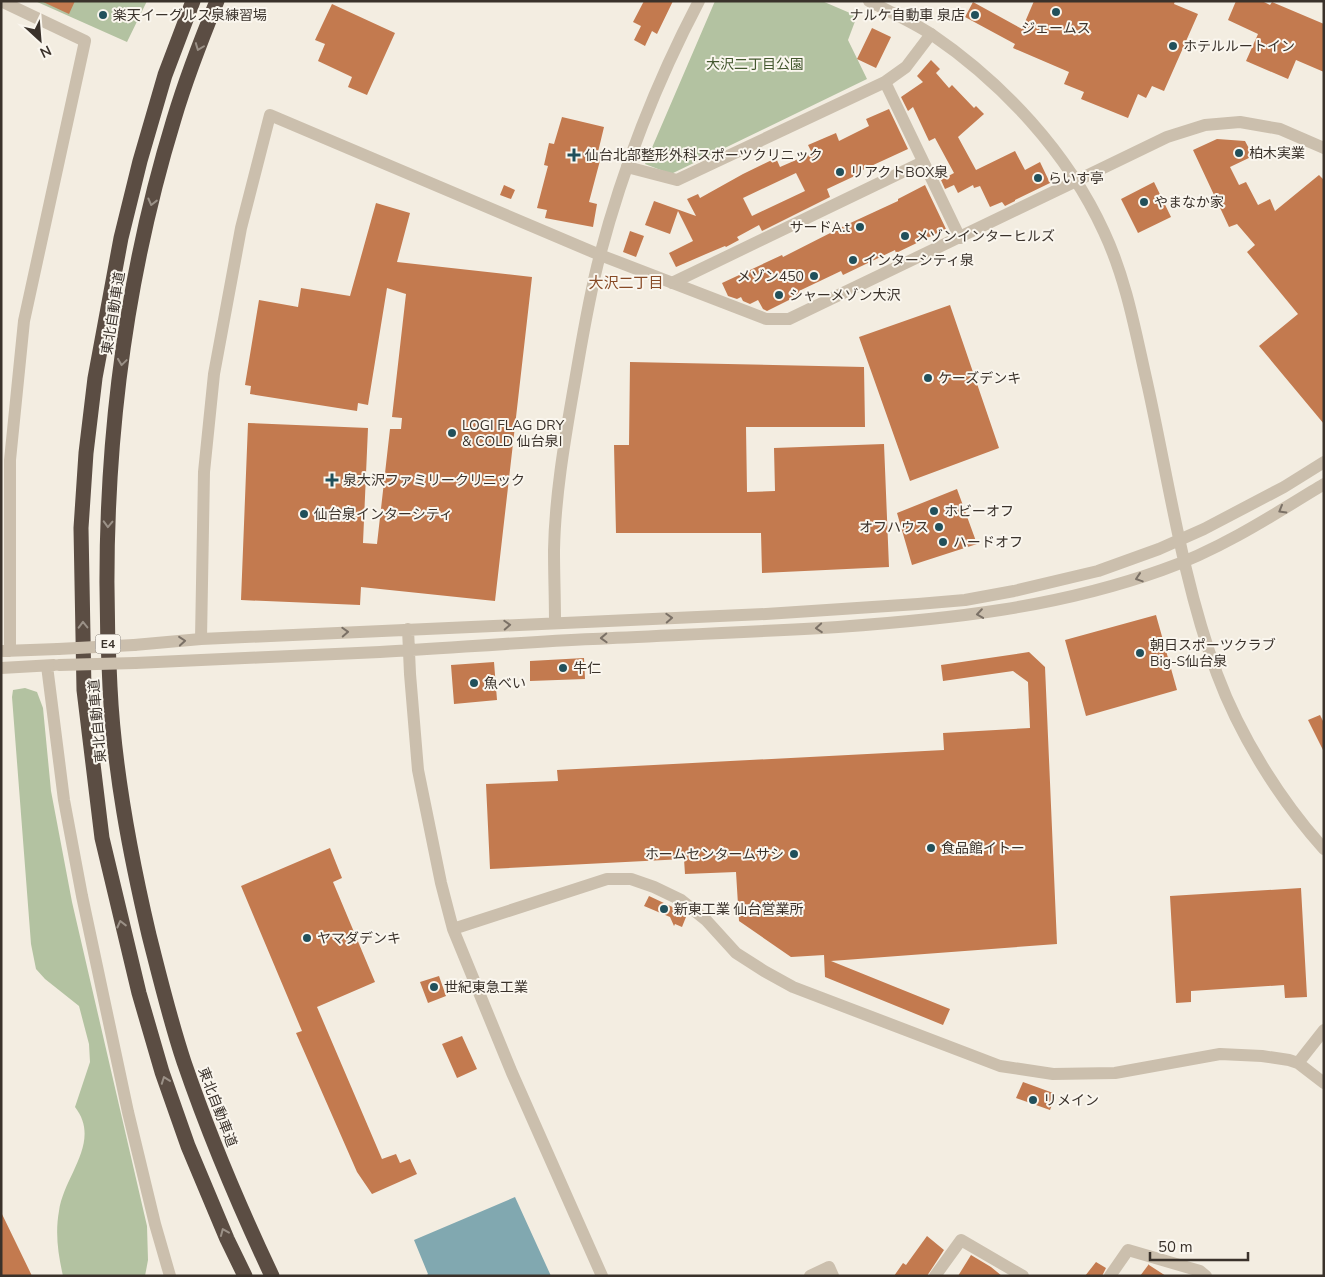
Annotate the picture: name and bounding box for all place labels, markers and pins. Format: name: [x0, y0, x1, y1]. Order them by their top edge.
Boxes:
place label: 楽天イーグルス泉練習場: [113, 6, 267, 25]
place label: ナルケ自動車 泉店: [849, 6, 965, 25]
marker: ジェームス: [1050, 6, 1062, 18]
marker: 楽天イーグルス泉練習場: [97, 9, 109, 21]
marker: ナルケ自動車 泉店: [969, 9, 981, 21]
place label: ジェームス: [1021, 19, 1091, 38]
place label: ホテルルートイン: [1183, 37, 1295, 56]
marker: ホテルルートイン: [1167, 40, 1179, 52]
place label: 柏木実業: [1249, 144, 1305, 163]
place label: 仙台北部整形外科スポーツクリニック: [585, 146, 823, 165]
marker: 柏木実業: [1233, 147, 1245, 159]
marker: 仙台北部整形外科スポーツクリニック: [567, 148, 581, 162]
place label: リアクトBOX泉: [850, 163, 948, 182]
marker: リアクトBOX泉: [834, 166, 846, 178]
place label: らいす亭: [1048, 169, 1104, 188]
marker: らいす亭: [1032, 172, 1044, 184]
place label: やまなか家: [1154, 193, 1224, 212]
marker: やまなか家: [1138, 196, 1150, 208]
place label: サードA.t: [790, 218, 850, 237]
marker: サードA.t: [854, 221, 866, 233]
place label: メゾンインターヒルズ: [915, 227, 1055, 246]
marker: メゾンインターヒルズ: [899, 230, 911, 242]
place label: インターシティ泉: [863, 251, 974, 270]
marker: インターシティ泉: [847, 254, 859, 266]
place label: メゾン450: [737, 267, 804, 286]
marker: メゾン450: [808, 270, 820, 282]
place label: シャーメゾン大沢: [789, 286, 900, 305]
marker: シャーメゾン大沢: [773, 289, 785, 301]
place label: ケーズデンキ: [938, 369, 1021, 388]
marker: ケーズデンキ: [922, 372, 934, 384]
place label: LOGI FLAG DRY & COLD 仙台泉I: [462, 416, 565, 451]
marker: LOGI FLAG DRY & COLD 仙台泉I: [446, 427, 458, 439]
place label: 泉大沢ファミリークリニック: [343, 471, 525, 490]
marker: 泉大沢ファミリークリニック: [325, 473, 339, 487]
place label: ホビーオフ: [944, 502, 1014, 521]
place label: 仙台泉インターシティ: [314, 505, 453, 524]
marker: ホビーオフ: [928, 505, 940, 517]
marker: 仙台泉インターシティ: [298, 508, 310, 520]
place label: オフハウス: [859, 518, 929, 537]
marker: オフハウス: [933, 521, 945, 533]
place label: ハードオフ: [953, 533, 1023, 552]
marker: ハードオフ: [937, 536, 949, 548]
place label: 朝日スポーツクラブ Big-S仙台泉: [1150, 636, 1276, 671]
marker: 朝日スポーツクラブ Big-S仙台泉: [1134, 647, 1146, 659]
place label: 牛仁: [573, 659, 601, 678]
marker: 牛仁: [557, 662, 569, 674]
place label: 魚べい: [484, 674, 526, 693]
marker: 魚べい: [468, 677, 480, 689]
place label: 食品館イトー: [941, 839, 1025, 858]
marker: 食品館イトー: [925, 842, 937, 854]
place label: ホームセンタームサシ: [645, 845, 784, 864]
marker: ホームセンタームサシ: [788, 848, 800, 860]
place label: 新東工業 仙台営業所: [674, 900, 804, 919]
marker: 新東工業 仙台営業所: [658, 903, 670, 915]
place label: ヤマダデンキ: [317, 929, 401, 948]
marker: ヤマダデンキ: [301, 932, 313, 944]
place label: 世紀東急工業: [444, 978, 528, 997]
marker: 世紀東急工業: [428, 981, 440, 993]
place label: リメイン: [1043, 1091, 1099, 1110]
marker: リメイン: [1027, 1094, 1039, 1106]

